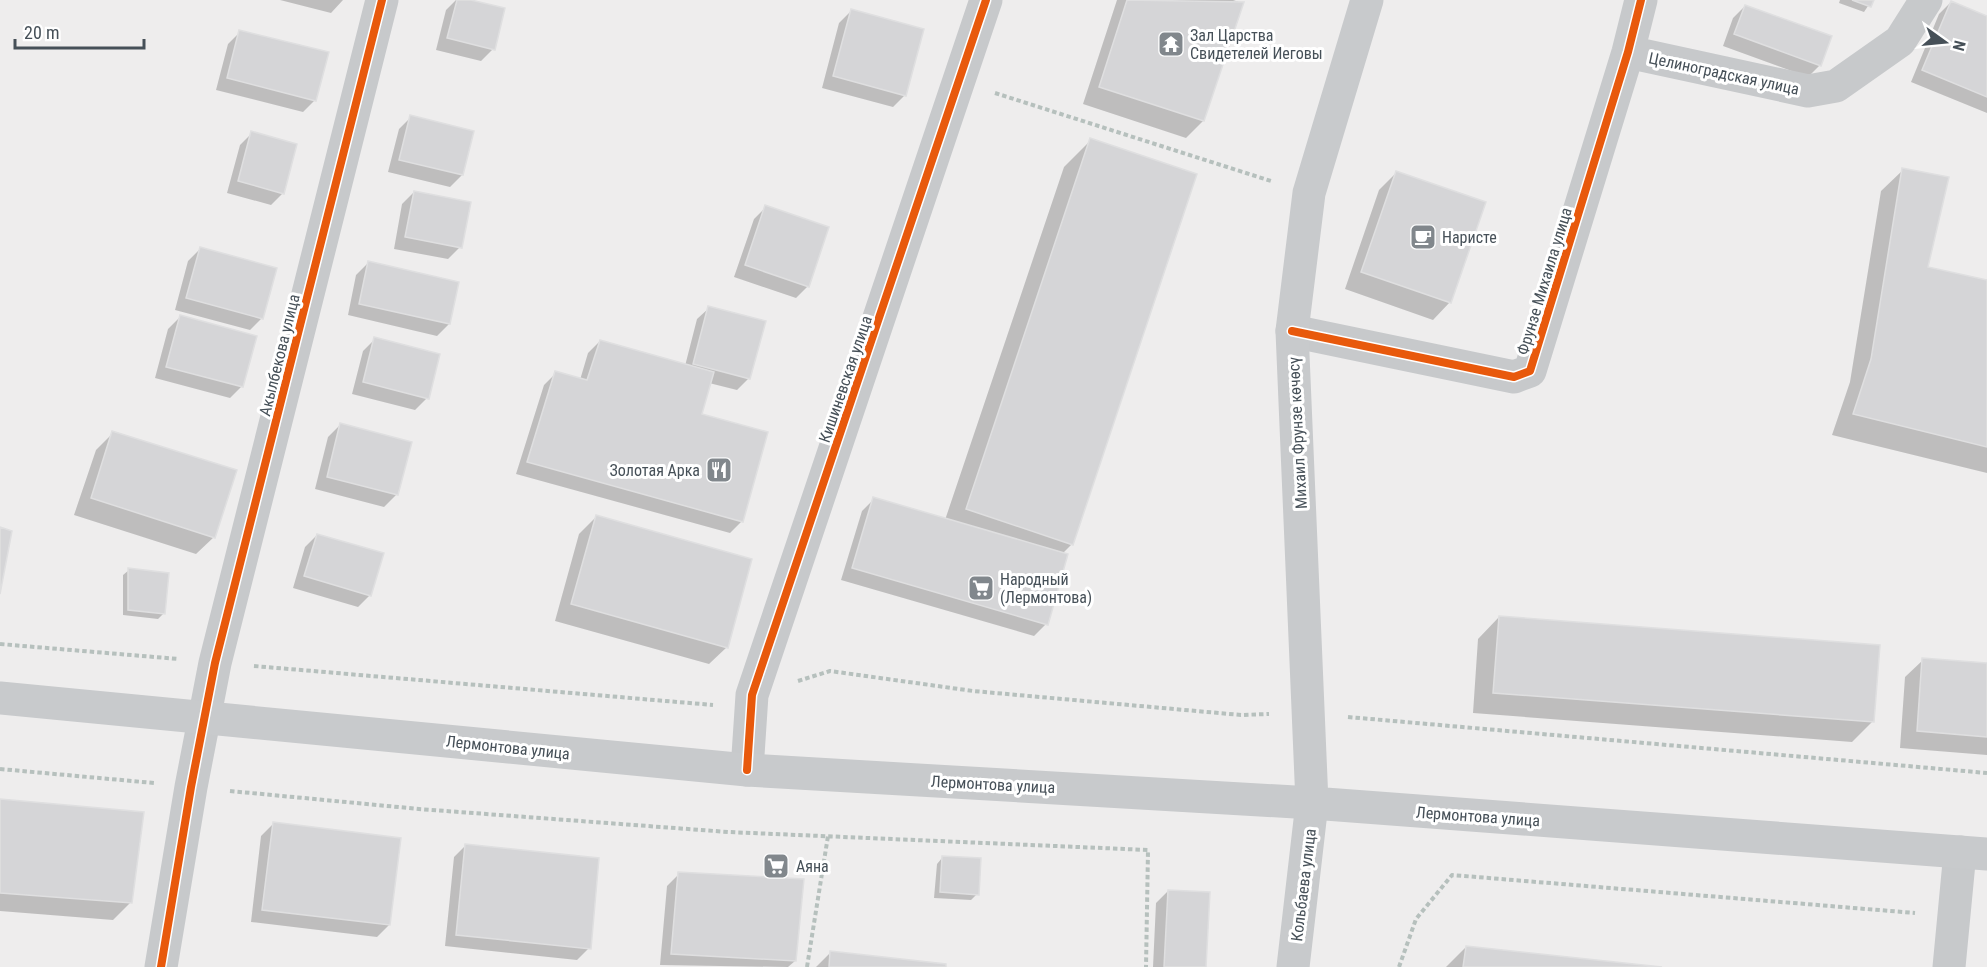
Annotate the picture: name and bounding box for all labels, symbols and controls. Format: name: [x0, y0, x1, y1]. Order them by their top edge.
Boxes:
scale bar: [15, 12, 144, 50]
north arrow: [1915, 12, 1975, 72]
text: 20 m: [24, 22, 59, 43]
place label: Зал Царства Свидетелей Иеговы: [1190, 26, 1323, 63]
temple icon: Зал Царства Свидетелей Иеговы: [1156, 29, 1186, 59]
text: N: [1949, 39, 1969, 53]
street label: Целиноградская улица: [1647, 48, 1801, 99]
street label: Фрунзе Михаила улица: [1513, 205, 1576, 357]
cafe icon: Наристе: [1408, 222, 1438, 252]
place label: Наристе: [1442, 228, 1497, 247]
street label: Акылбекова улица: [255, 292, 304, 418]
street label: Кишиневская улица: [815, 313, 876, 445]
street label: Михаил Фрунзе көчөсү: [1284, 356, 1311, 510]
restaurant icon: Золотая Арка: [704, 455, 734, 485]
place label: Золотая Арка: [610, 461, 700, 480]
place label: Народный (Лермонтова): [1000, 570, 1092, 607]
supermarket icon: Народный (Лермонтова): [966, 573, 996, 603]
street label: Лермонтова улица: [445, 732, 571, 763]
street label: Лермонтова улица: [930, 772, 1056, 797]
street label: Лермонтова улица: [1415, 803, 1541, 830]
street label: Кольбаева улица: [1287, 828, 1320, 943]
supermarket icon: Аяна: [761, 851, 791, 881]
place label: Аяна: [796, 857, 829, 876]

